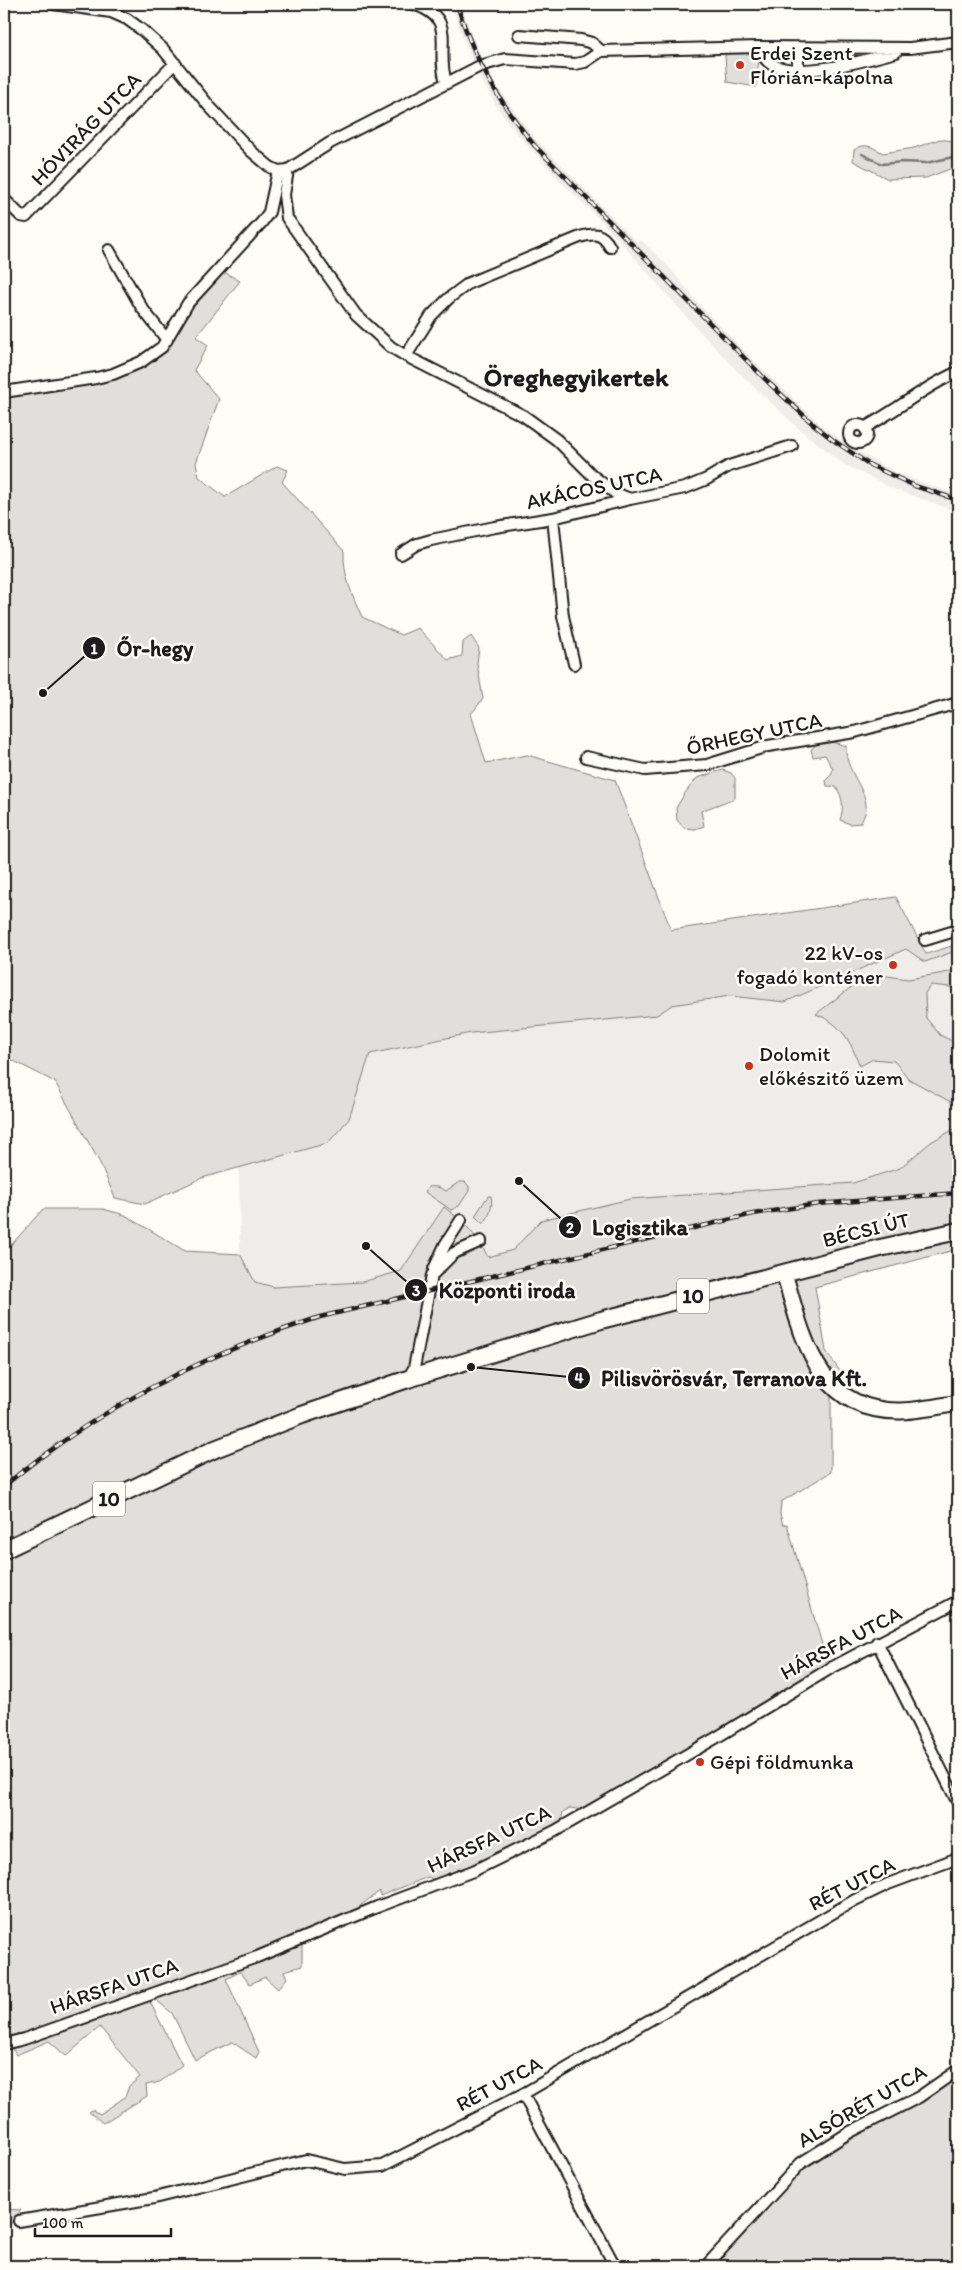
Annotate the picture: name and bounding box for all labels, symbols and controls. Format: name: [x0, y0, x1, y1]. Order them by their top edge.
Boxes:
place label: Erdei Szent Flórián-kápolna: [750, 40, 893, 89]
marker: Erdei Szent Flórián-kápolna: [734, 59, 746, 71]
street label: HÓVIRÁG UTCA: [25, 66, 146, 191]
district label: Öreghegyikertek: [484, 361, 669, 393]
street label: AKÁCOS UTCA: [524, 461, 665, 514]
callout: Őr-hegy: [82, 630, 204, 667]
text: Őr-hegy: [117, 635, 194, 662]
text: 1: [91, 640, 98, 658]
street label: ŐRHEGY UTCA: [684, 707, 824, 760]
place label: 22 kV-os fogadó konténer: [736, 940, 883, 989]
marker: 22 kV-os fogadó konténer: [887, 959, 899, 971]
place label: Dolomit előkészitő üzem: [759, 1041, 904, 1090]
marker: Dolomit előkészitő üzem: [743, 1060, 755, 1072]
street label: BÉCSI ÚT: [820, 1207, 912, 1252]
callout: Logisztika: [557, 1209, 698, 1246]
text: Logisztika: [592, 1214, 688, 1241]
text: 2: [566, 1219, 574, 1237]
callout: Központi iroda: [403, 1272, 586, 1309]
text: Központi iroda: [439, 1277, 575, 1304]
road number: 10: [677, 1278, 709, 1314]
text: 3: [412, 1282, 420, 1300]
callout: Pilisvörösvár, Terranova Kft.: [566, 1359, 877, 1396]
text: Pilisvörösvár, Terranova Kft.: [601, 1365, 867, 1392]
text: 4: [574, 1369, 584, 1387]
road number: 10: [93, 1482, 125, 1516]
street label: HÁRSFA UTCA: [776, 1600, 906, 1685]
place label: Gépi földmunka: [710, 1749, 854, 1774]
marker: Gépi földmunka: [694, 1756, 706, 1768]
street label: HÁRSFA UTCA: [423, 1799, 555, 1878]
street label: RÉT UTCA: [804, 1851, 900, 1916]
street label: HÁRSFA UTCA: [47, 1952, 182, 2019]
street label: RÉT UTCA: [452, 2050, 546, 2117]
street label: ALSÓRÉT UTCA: [793, 2058, 931, 2153]
scale bar: [35, 2205, 171, 2237]
text: 100 m: [42, 2214, 84, 2232]

